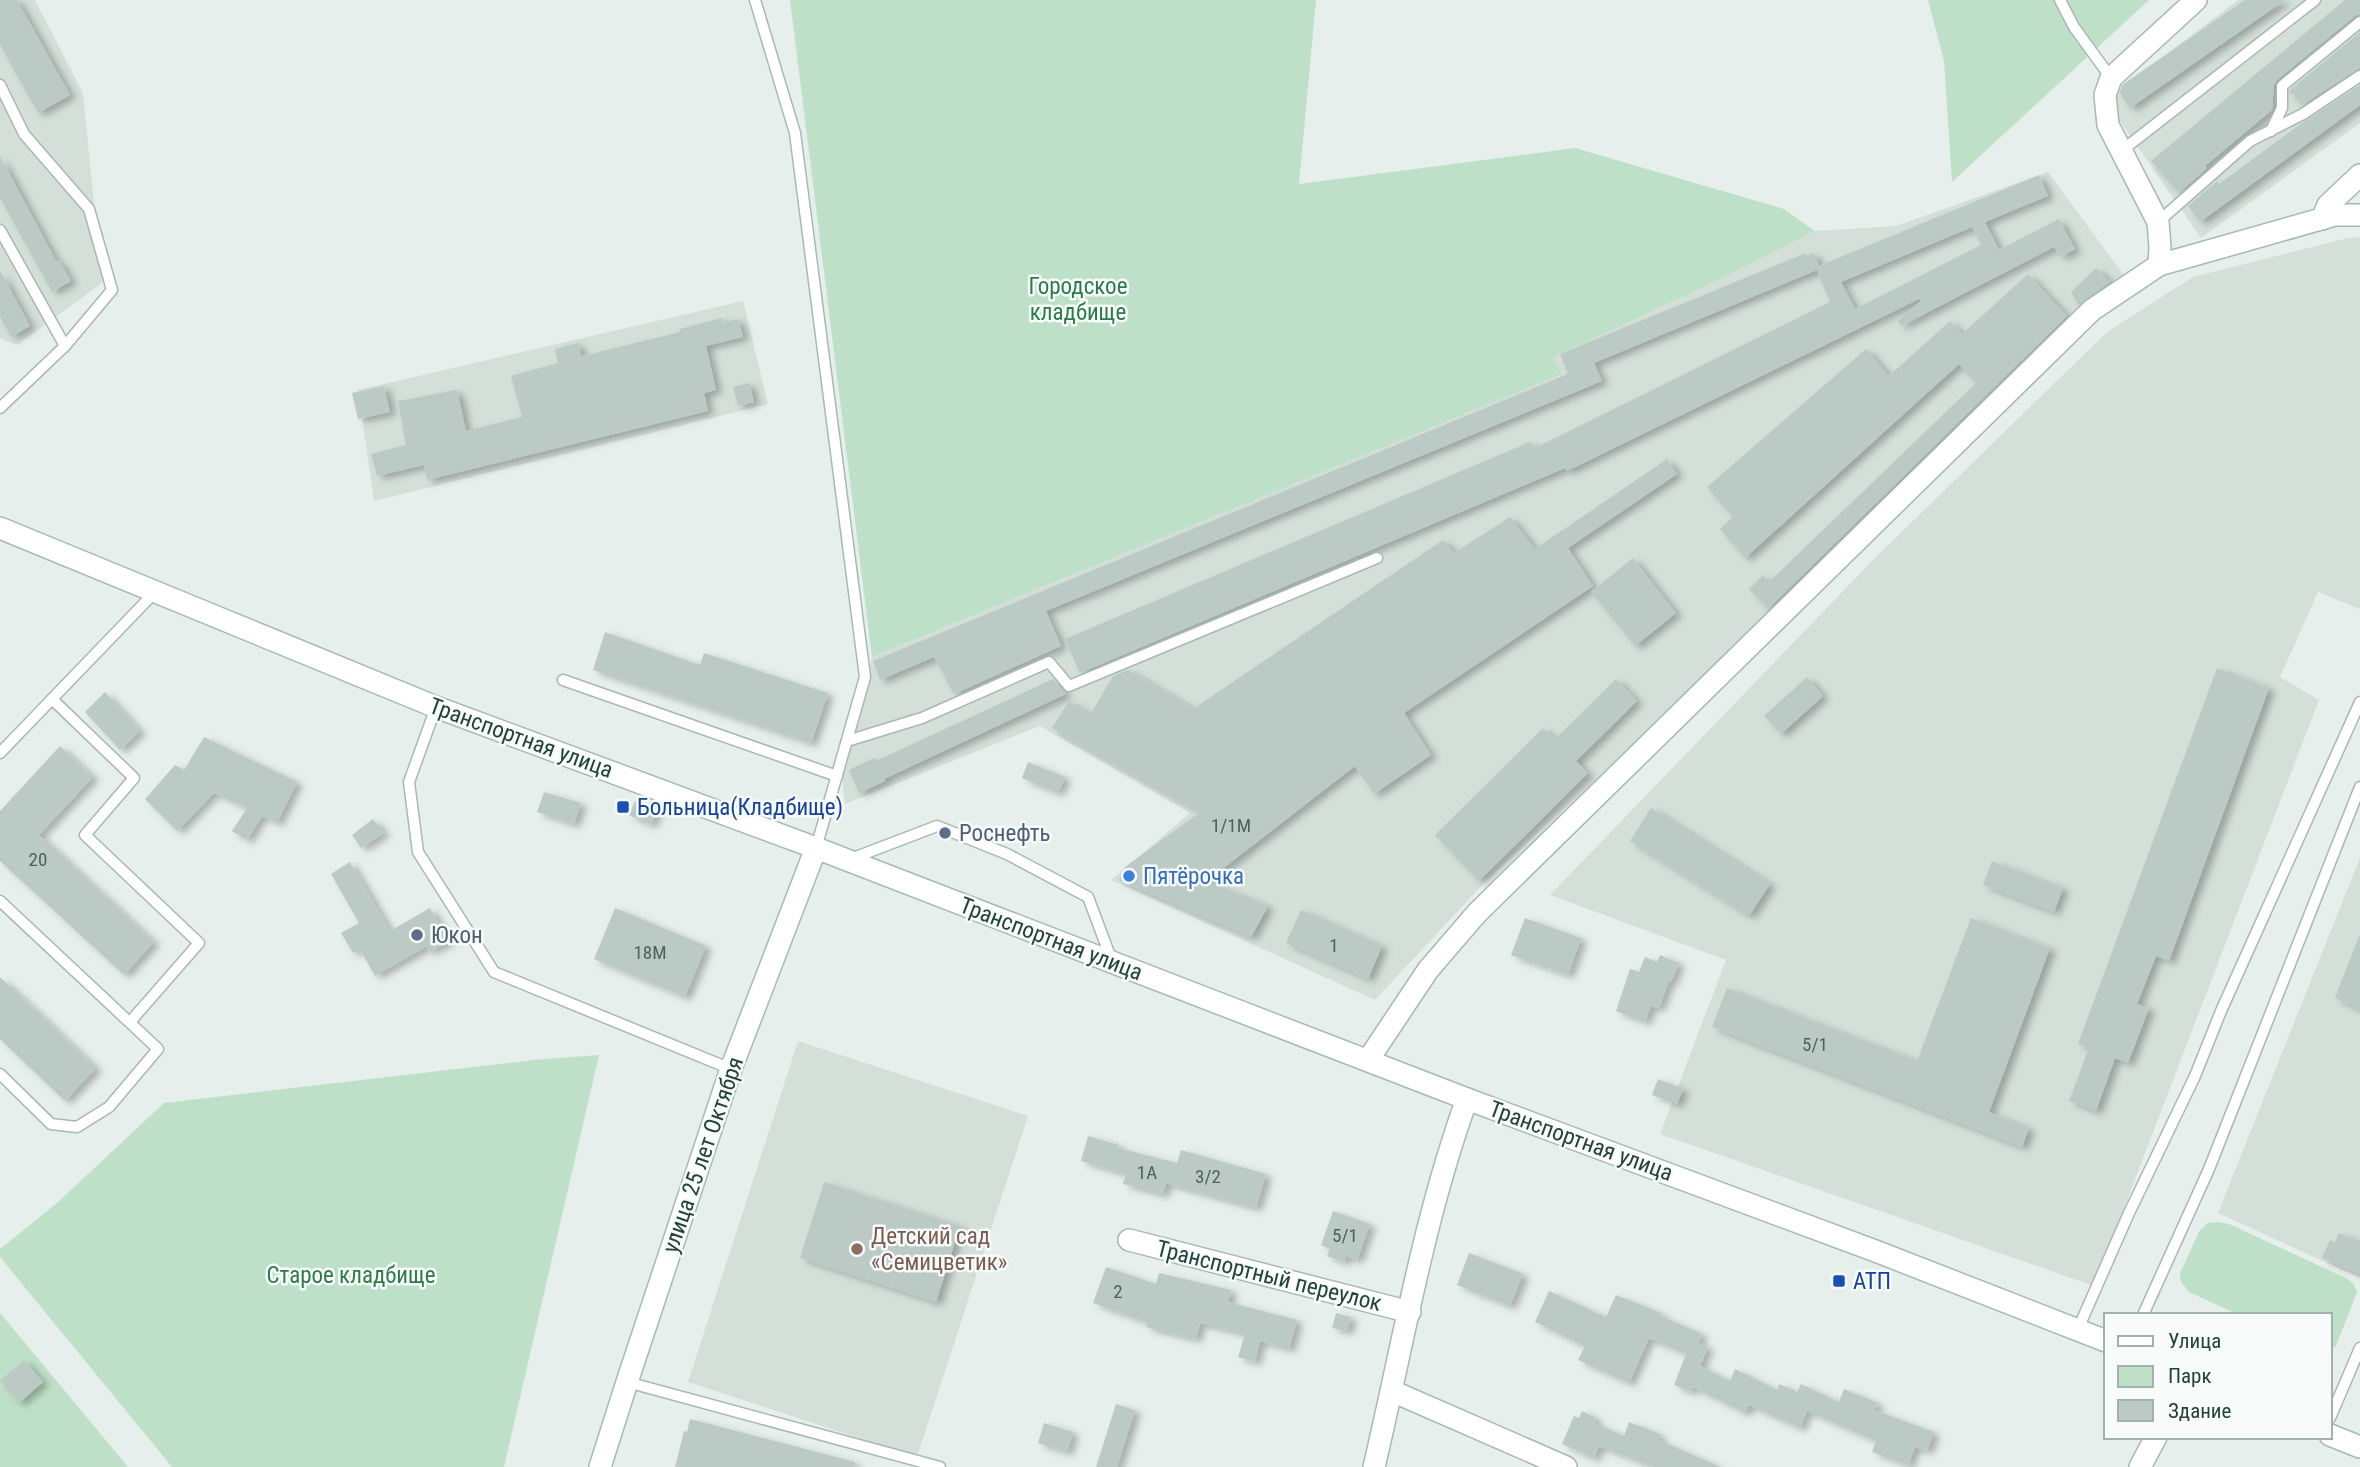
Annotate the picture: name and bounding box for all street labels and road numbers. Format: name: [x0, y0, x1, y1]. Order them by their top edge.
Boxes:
street label: Транспортная улица: [425, 692, 617, 784]
street label: Транспортная улица: [956, 892, 1146, 986]
street label: улица 25 лет Октября: [657, 1053, 749, 1257]
street label: Транспортная улица: [1485, 1095, 1677, 1187]
street label: Транспортный переулок: [1154, 1235, 1384, 1317]

